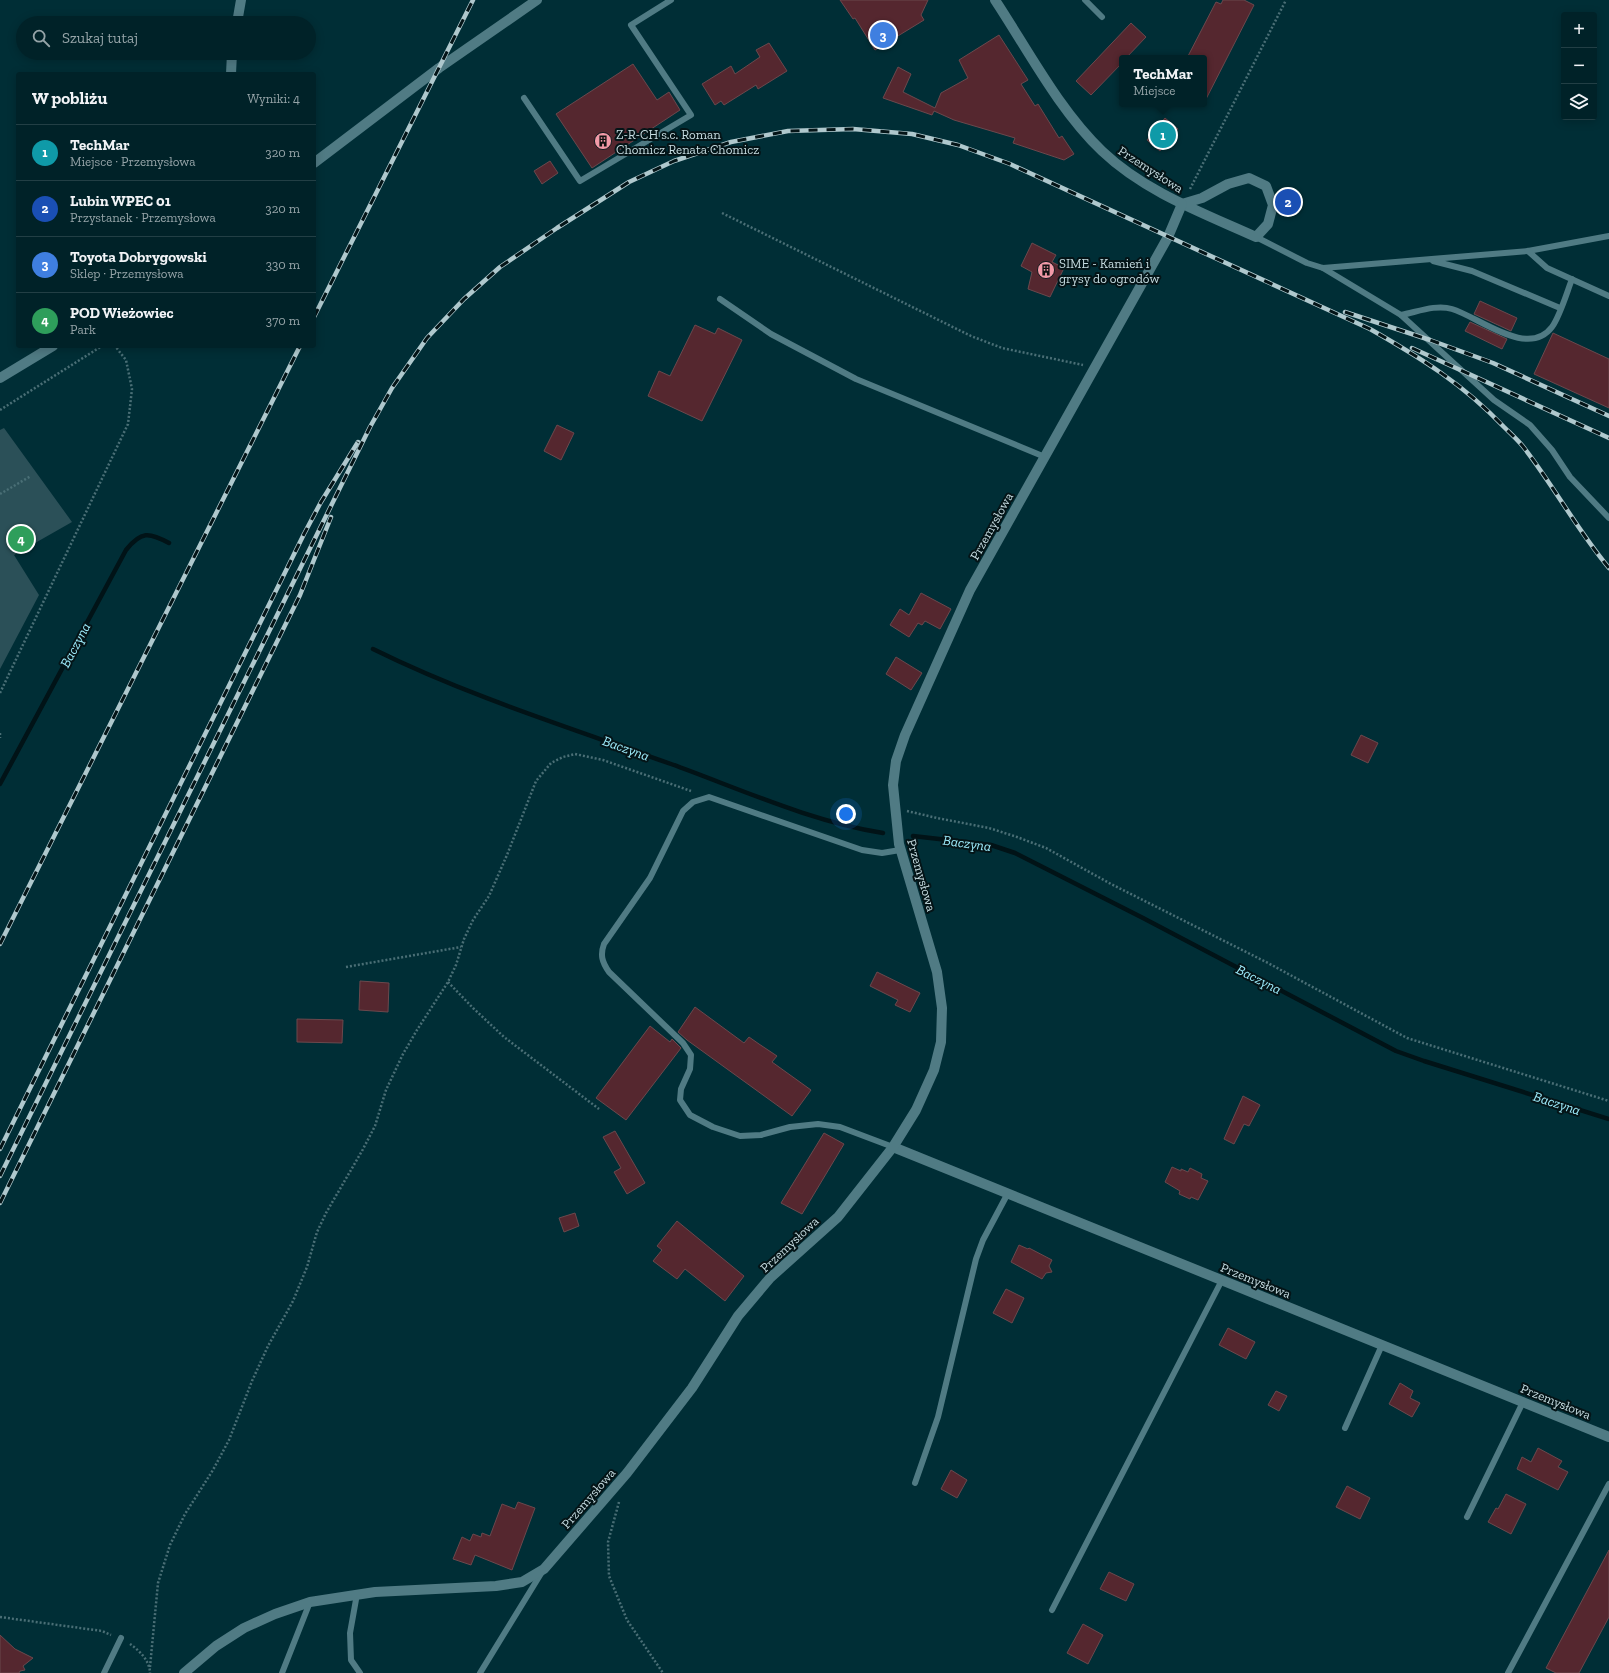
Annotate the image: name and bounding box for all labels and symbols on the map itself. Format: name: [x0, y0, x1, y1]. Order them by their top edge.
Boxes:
pin: 3: [870, 20, 896, 50]
pin: 1: [1150, 120, 1176, 150]
place label: Z-R-CH s.c. Roman Chomicz Renata Chomicz: [616, 127, 759, 157]
building icon: Z-R-CH s.c. Roman Chomicz Renata Chomicz: [593, 131, 613, 151]
street label: Przemysłowa: [1115, 143, 1187, 196]
pin: 2: [1275, 187, 1301, 217]
place label: SIME - Kamień i grysy do ogrodów: [1059, 256, 1159, 286]
building icon: SIME - Kamień i grysy do ogrodów: [1036, 260, 1056, 280]
street label: Przemysłowa: [967, 489, 1016, 562]
pin: 4: [8, 524, 34, 554]
water label: Baczyna: [57, 620, 94, 671]
water label: Baczyna: [600, 732, 652, 765]
your location: [836, 804, 856, 824]
water label: Baczyna: [942, 832, 992, 855]
street label: Przemysłowa: [904, 837, 939, 914]
water label: Baczyna: [1233, 961, 1284, 998]
water label: Baczyna: [1531, 1088, 1583, 1119]
street label: Przemysłowa: [757, 1213, 822, 1275]
street label: Przemysłowa: [1218, 1260, 1294, 1302]
street label: Przemysłowa: [1518, 1381, 1594, 1423]
street label: Przemysłowa: [558, 1465, 619, 1531]

